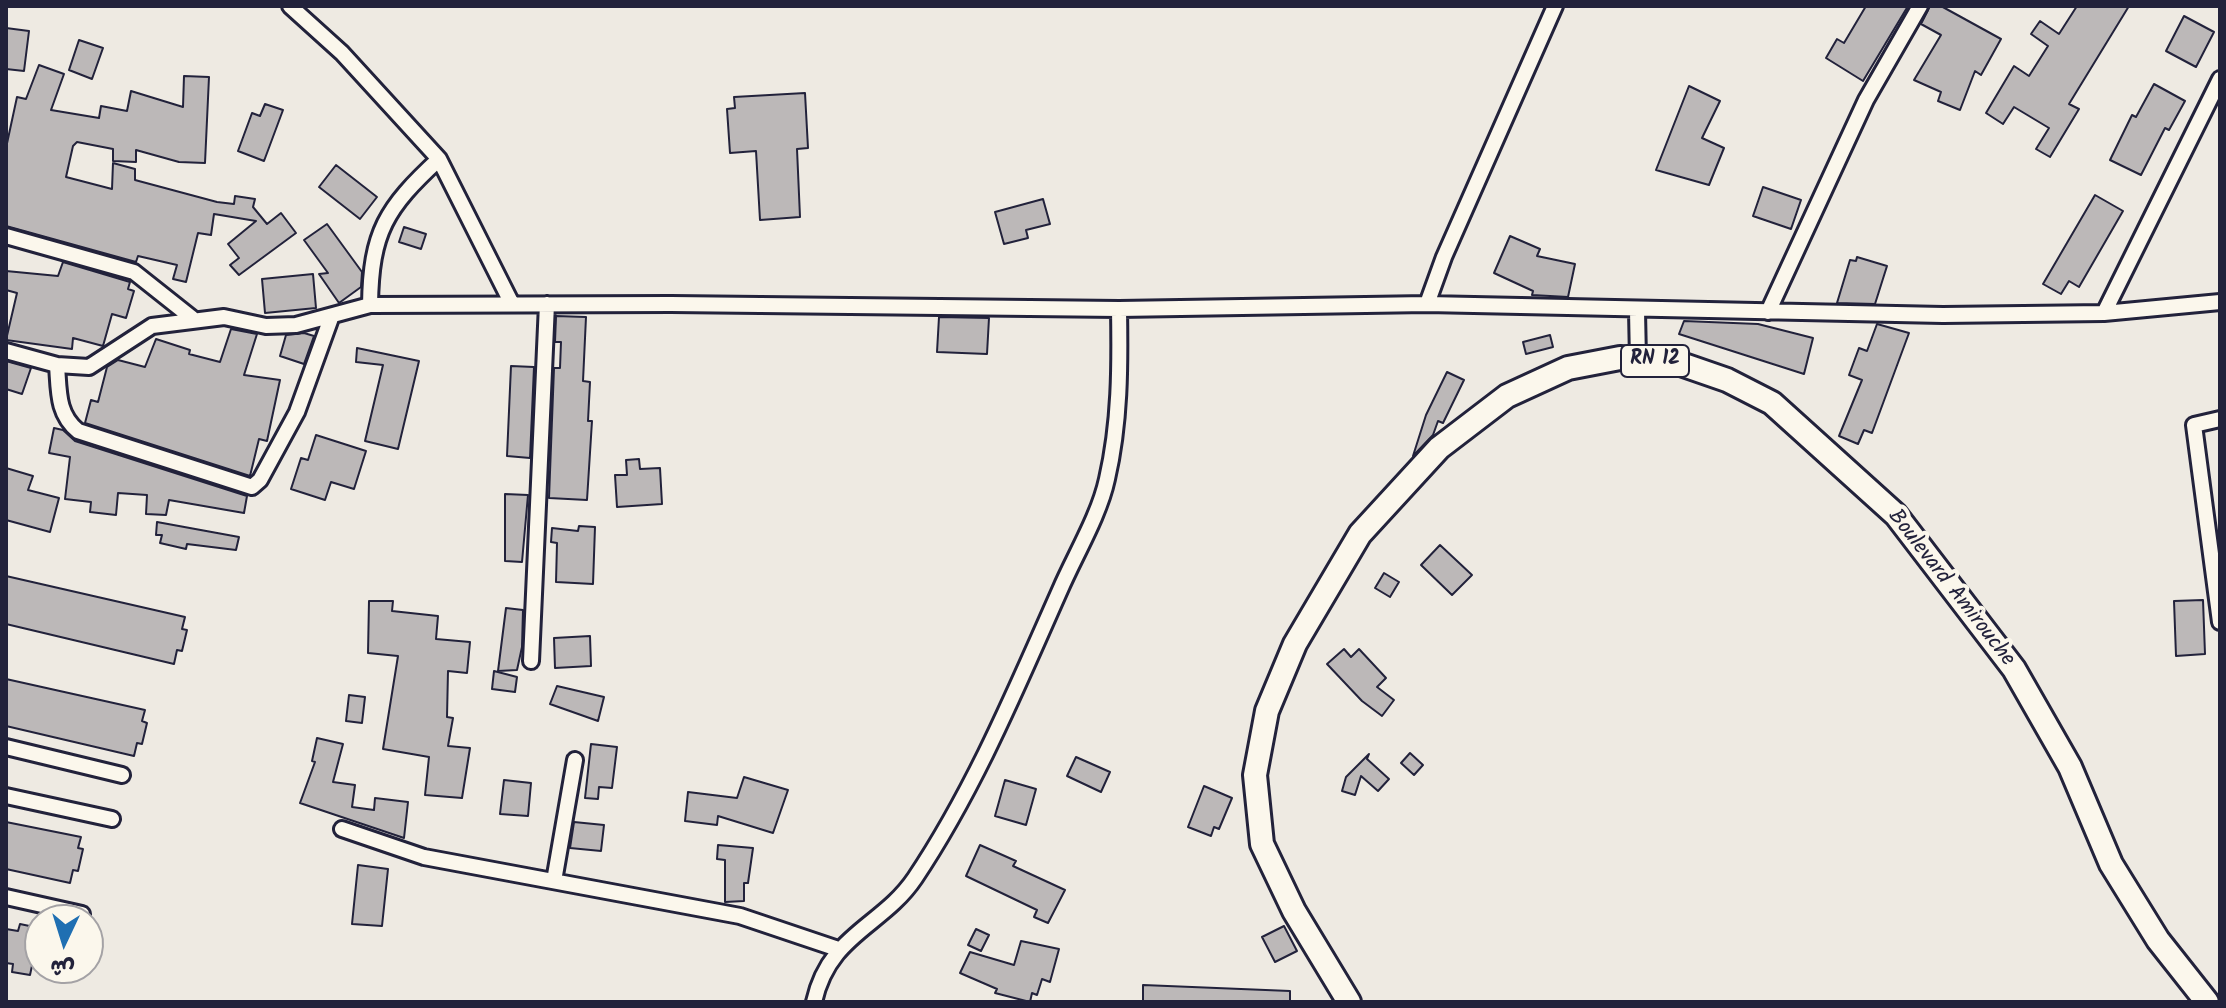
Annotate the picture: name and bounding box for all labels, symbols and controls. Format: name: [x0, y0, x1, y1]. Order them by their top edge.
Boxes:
road number: RN 12: [1621, 345, 1689, 377]
street label: Boulevard Amirouche: [1881, 505, 2019, 673]
north arrow: [24, 904, 104, 984]
text: ش: [49, 948, 76, 985]

